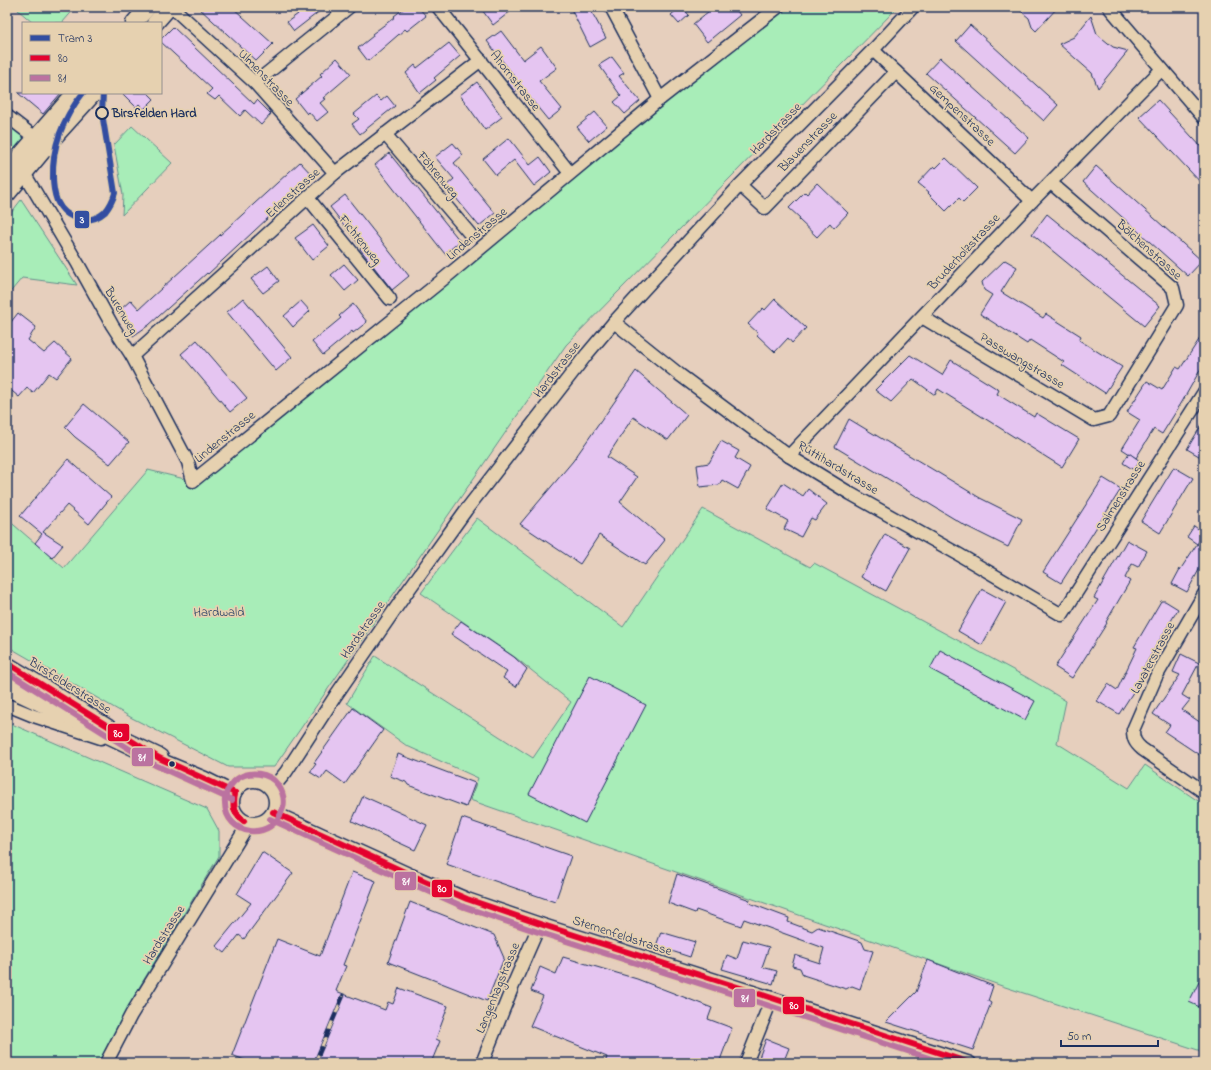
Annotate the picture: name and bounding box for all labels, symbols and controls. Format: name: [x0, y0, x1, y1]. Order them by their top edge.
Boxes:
legend: [22, 22, 162, 94]
text: Tram 3: [58, 30, 92, 48]
street label: Ulmenstrasse: [234, 45, 299, 111]
street label: Ahornstrasse: [485, 47, 545, 116]
text: 80: [58, 50, 68, 68]
text: 81: [58, 70, 67, 88]
street label: Gempenstrasse: [925, 79, 999, 151]
street label: Hardstrasse: [746, 98, 806, 160]
place label: Birsfelden Hard: [111, 104, 197, 123]
marker: Birsfelden Hard: [95, 106, 109, 120]
street label: Blauenstrasse: [773, 107, 842, 177]
street label: Föhrenweg: [411, 147, 463, 203]
street label: Erlenstrasse: [262, 163, 325, 223]
street label: Lindenstrasse: [442, 203, 512, 265]
street label: Bruderholzstrasse: [923, 209, 1005, 295]
line badge: 3: [74, 210, 90, 229]
street label: Fichtenweg: [332, 210, 386, 270]
text: 3: [79, 212, 85, 228]
street label: Bölchenstrasse: [1111, 215, 1186, 285]
street label: Burenweg: [98, 283, 143, 339]
street label: Passwangstrasse: [975, 328, 1068, 395]
street label: Hardstrasse: [529, 338, 585, 402]
street label: Lindenstrasse: [190, 406, 260, 468]
street label: Rüttihardstrasse: [794, 436, 882, 500]
street label: Salmenstrasse: [1091, 456, 1151, 535]
street label: Hardstrasse: [336, 597, 390, 663]
park label: Hardwald: [194, 603, 245, 622]
street label: Lavaterstrasse: [1126, 618, 1180, 697]
street label: Birsfelderstrasse: [24, 652, 115, 719]
line badge: 80: [107, 723, 130, 742]
text: 80: [113, 726, 123, 742]
line badge: 81: [131, 747, 154, 767]
text: 81: [137, 750, 146, 766]
unlabelled marker: [167, 759, 177, 769]
line badge: 81: [394, 871, 417, 891]
text: 81: [401, 874, 410, 890]
line badge: 80: [431, 879, 453, 898]
text: 80: [437, 881, 447, 897]
street label: Hardstrasse: [138, 901, 190, 968]
street label: Sternenfeldstrasse: [570, 911, 674, 961]
street label: Langenhagstrasse: [471, 940, 526, 1037]
line badge: 81: [733, 988, 756, 1008]
text: 81: [740, 991, 749, 1007]
line badge: 80: [782, 996, 805, 1015]
text: 80: [789, 998, 799, 1014]
scale bar: [1061, 1022, 1158, 1048]
text: 50 m: [1067, 1028, 1091, 1046]

